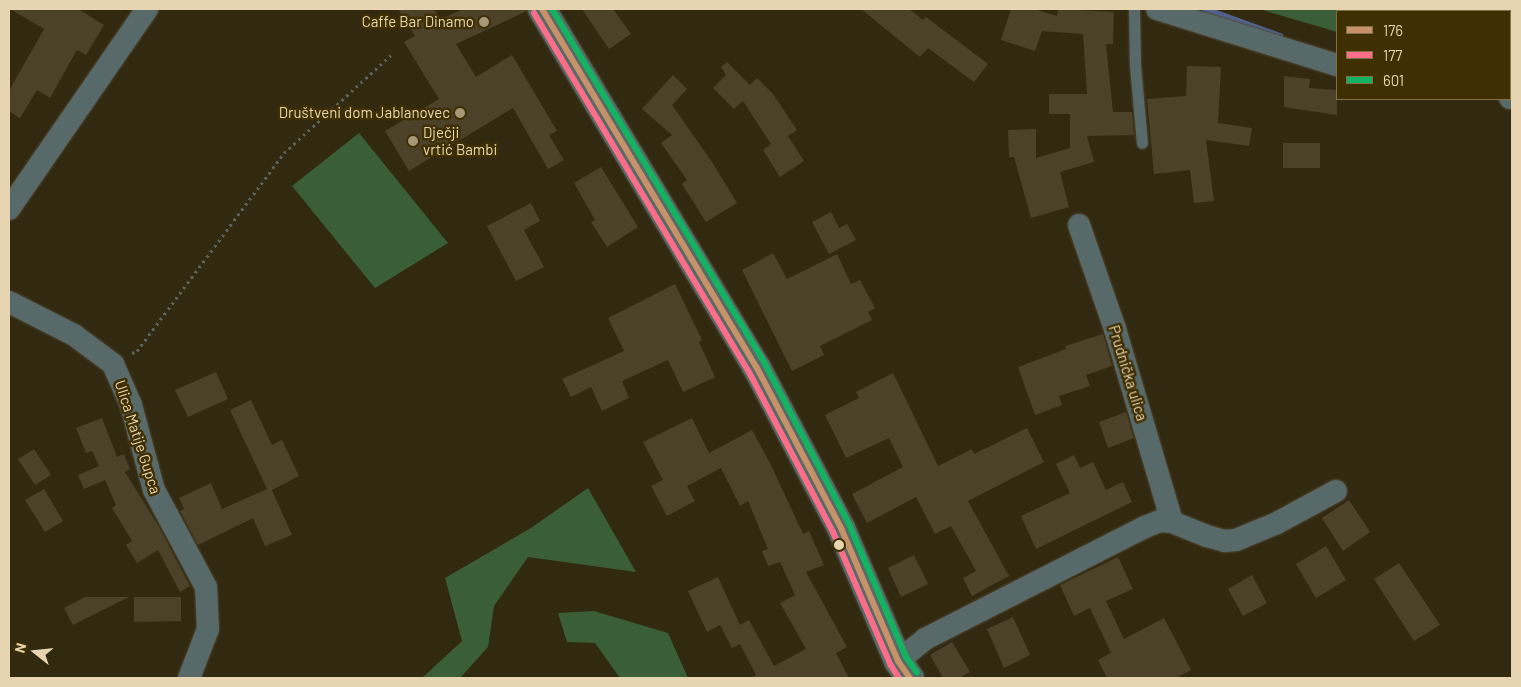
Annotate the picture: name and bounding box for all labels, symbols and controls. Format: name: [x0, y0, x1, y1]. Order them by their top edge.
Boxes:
legend: [1336, 10, 1511, 100]
place label: Caffe Bar Dinamo: [362, 13, 474, 31]
marker: Caffe Bar Dinamo: [478, 16, 490, 28]
text: 176: [1383, 21, 1403, 39]
text: 177: [1383, 46, 1402, 64]
text: 601: [1383, 71, 1404, 89]
place label: Društveni dom Jablanovec: [279, 104, 450, 122]
marker: Društveni dom Jablanovec: [454, 107, 466, 119]
place label: Dječji vrtić Bambi: [423, 123, 497, 158]
marker: Dječji vrtić Bambi: [407, 135, 419, 147]
street label: Prudnička ulica: [1105, 323, 1151, 423]
street label: Ulica Matije Gupca: [111, 378, 165, 496]
unlabelled marker: [834, 540, 844, 550]
north arrow: [10, 627, 60, 677]
text: N: [11, 641, 30, 655]

